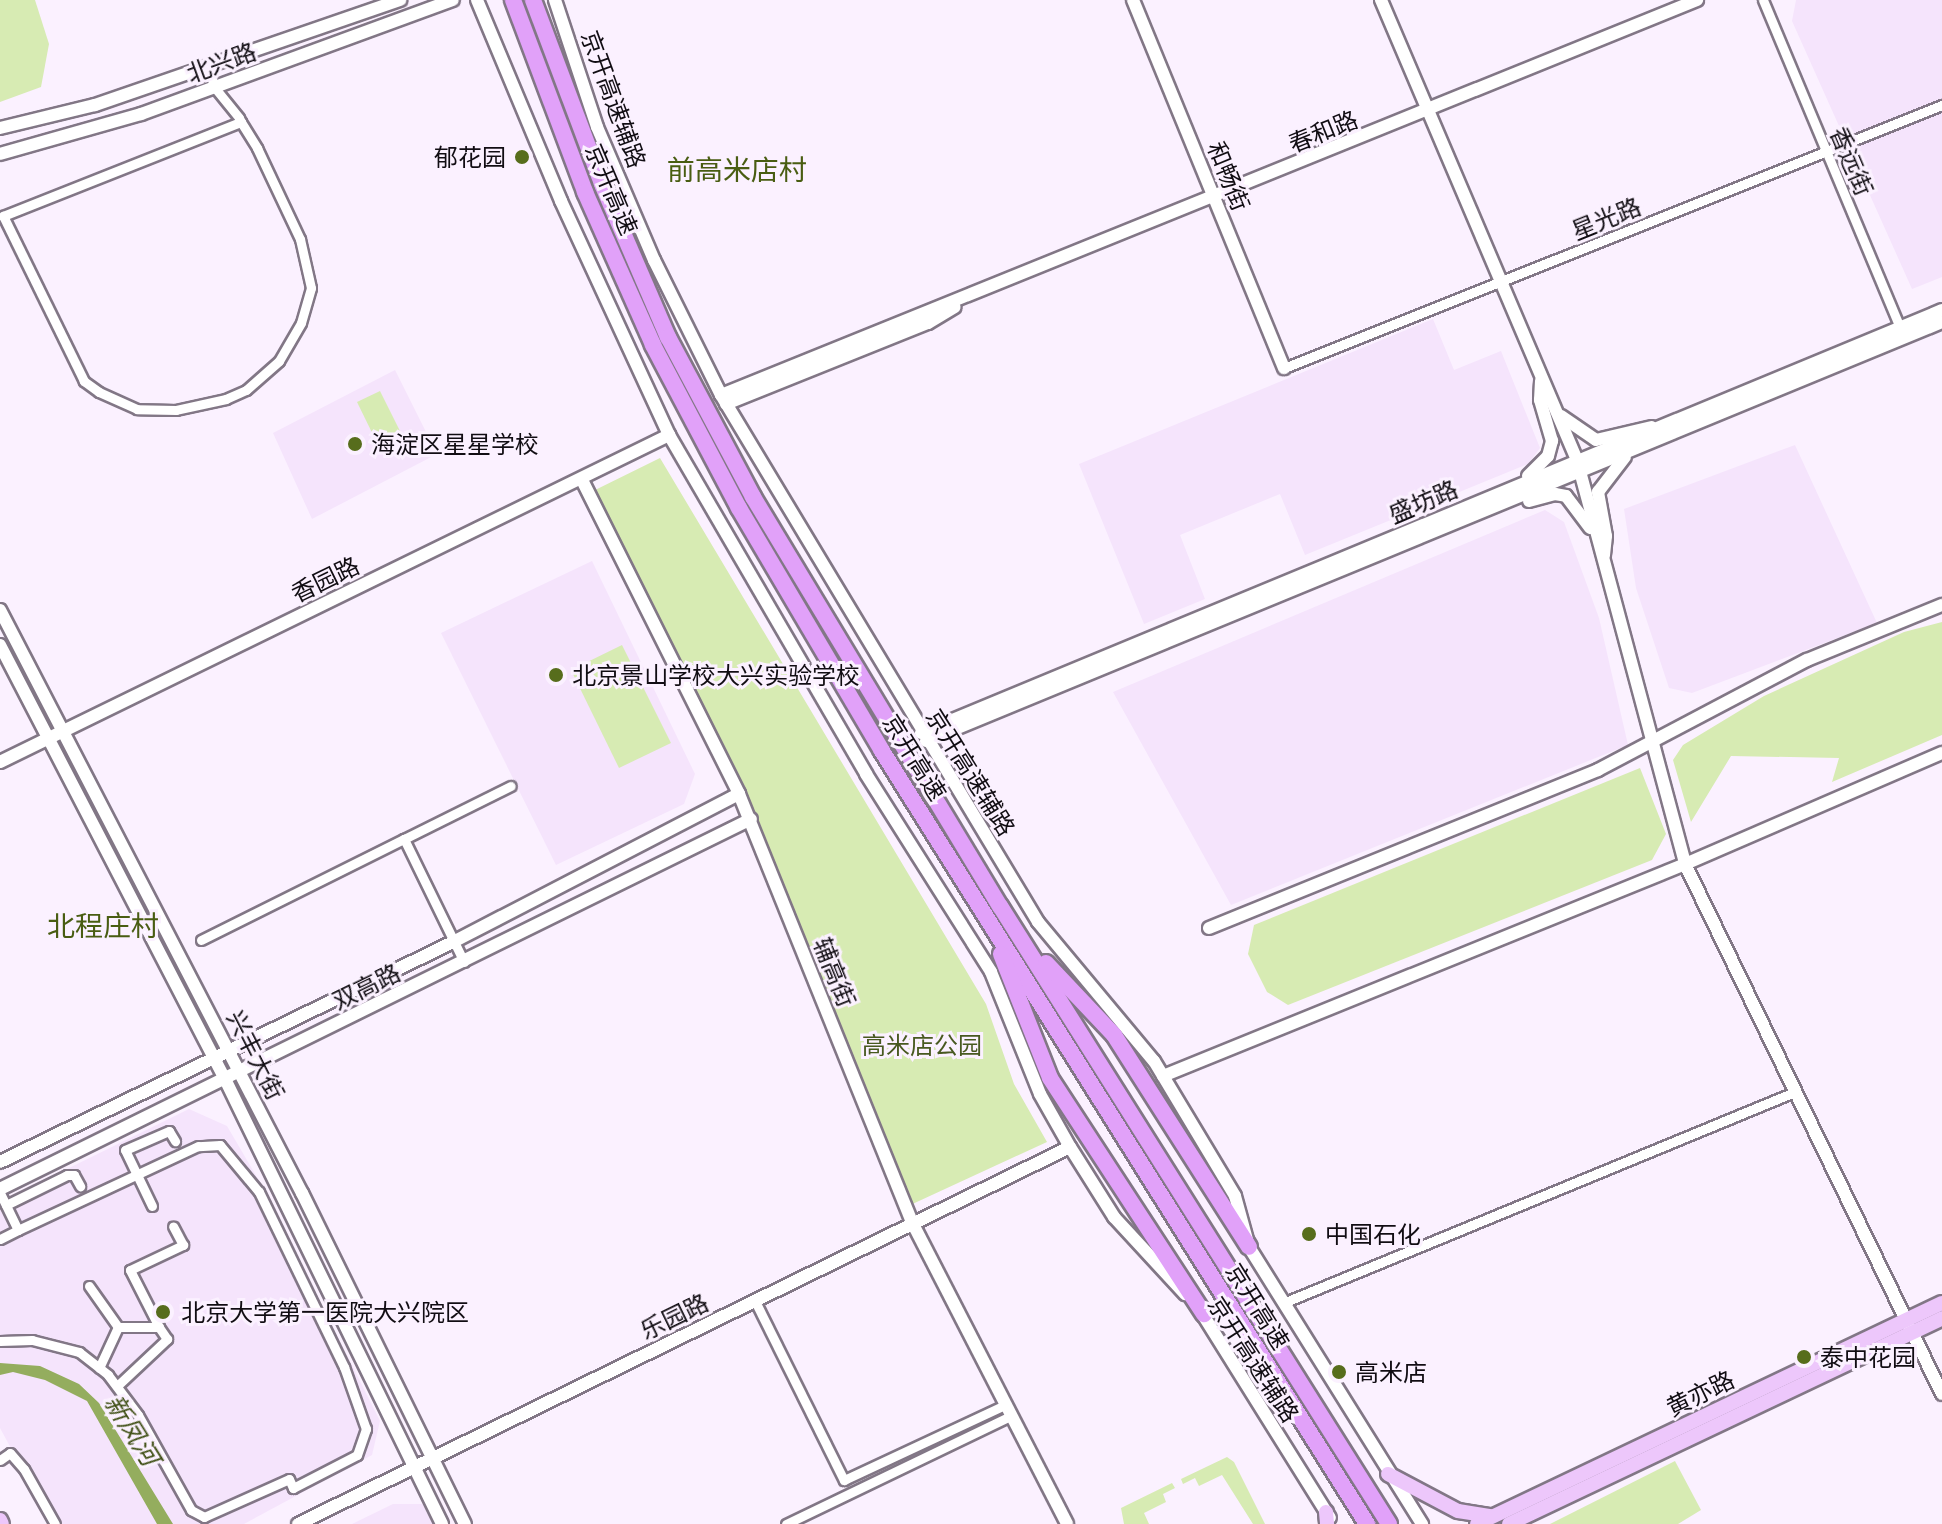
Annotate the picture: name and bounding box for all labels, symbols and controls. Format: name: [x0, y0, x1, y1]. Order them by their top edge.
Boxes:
street label: 京开高速辅路: [576, 26, 652, 172]
street label: 北兴路: [182, 36, 260, 88]
street label: 春和路: [1284, 104, 1362, 158]
street label: 香远街: [1825, 122, 1879, 200]
street label: 和畅街: [1202, 137, 1256, 215]
street label: 京开高速: [580, 139, 644, 239]
place label: 郁花园: [434, 143, 506, 171]
marker: 郁花园: [513, 148, 531, 166]
district label: 前高米店村: [667, 152, 807, 186]
street label: 星光路: [1567, 191, 1645, 245]
place label: 海淀区星星学校: [371, 430, 539, 458]
marker: 海淀区星星学校: [346, 435, 364, 453]
street label: 盛坊路: [1384, 474, 1462, 528]
street label: 香园路: [286, 550, 364, 608]
place label: 北京景山学校大兴实验学校: [572, 661, 860, 689]
marker: 北京景山学校大兴实验学校: [547, 666, 565, 684]
street label: 京开高速辅路: [921, 703, 1021, 841]
street label: 京开高速: [877, 709, 953, 805]
district label: 北程庄村: [47, 908, 159, 942]
street label: 辅高街: [808, 933, 862, 1011]
street label: 双高路: [327, 957, 405, 1015]
street label: 兴丰大街: [221, 1006, 291, 1104]
park label: 高米店公园: [862, 1031, 982, 1059]
place label: 中国石化: [1325, 1220, 1421, 1248]
marker: 中国石化: [1300, 1225, 1318, 1243]
street label: 京开高速: [1220, 1258, 1296, 1354]
street label: 乐园路: [635, 1287, 713, 1345]
street label: 京开高速辅路: [1203, 1291, 1305, 1427]
place label: 北京大学第一医院大兴院区: [181, 1298, 469, 1326]
marker: 北京大学第一医院大兴院区: [152, 1301, 174, 1323]
place label: 泰中花园: [1820, 1343, 1916, 1371]
marker: 泰中花园: [1795, 1348, 1813, 1366]
place label: 高米店: [1355, 1358, 1427, 1386]
marker: 高米店: [1330, 1363, 1348, 1381]
street label: 黄亦路: [1661, 1364, 1739, 1422]
water label: 新凤河: [98, 1389, 166, 1471]

